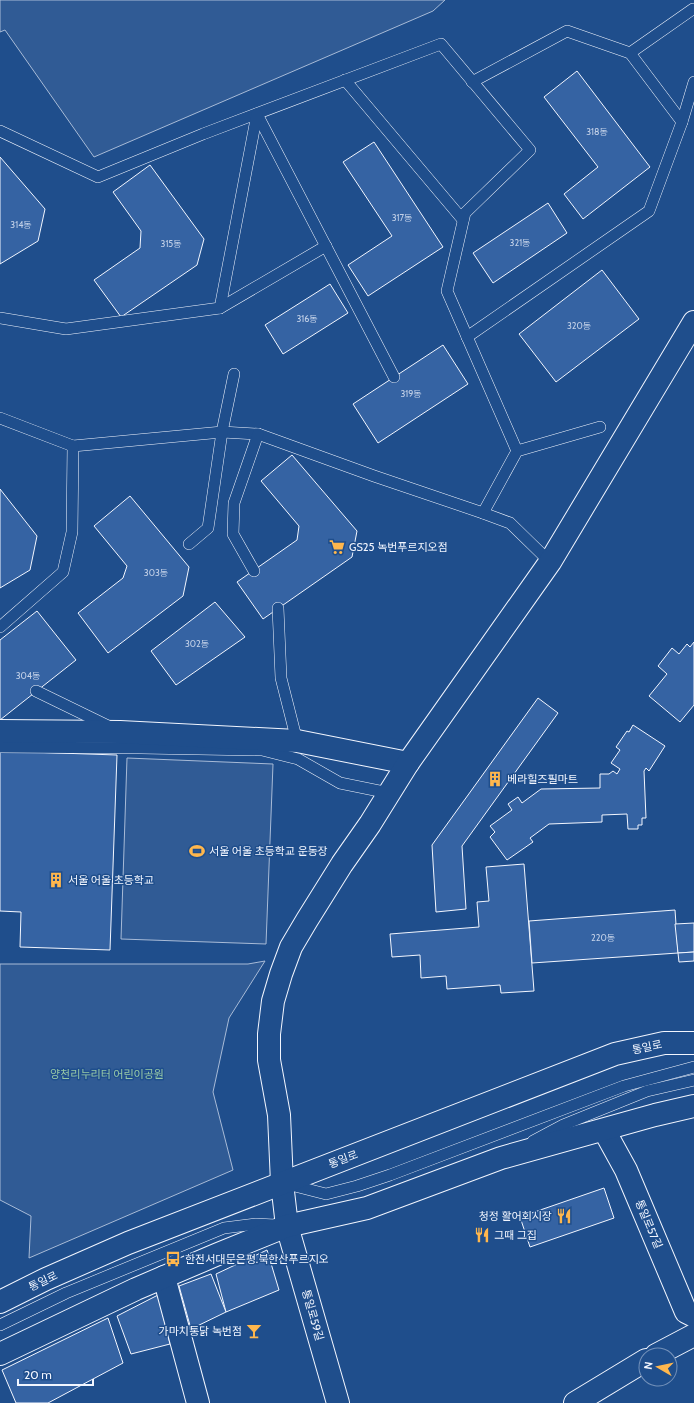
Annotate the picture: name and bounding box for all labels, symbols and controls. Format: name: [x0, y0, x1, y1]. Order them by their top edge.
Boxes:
house number: 318동: [586, 126, 608, 137]
house number: 317동: [392, 212, 412, 223]
house number: 314동: [10, 219, 32, 230]
house number: 321동: [510, 237, 530, 248]
house number: 315동: [161, 238, 181, 249]
house number: 316동: [296, 313, 318, 324]
house number: 320동: [567, 320, 591, 331]
house number: 319동: [400, 388, 422, 399]
supermarket icon: GS25 녹번푸르지오점: [328, 538, 346, 556]
place label: GS25 녹번푸르지오점: [349, 540, 448, 554]
house number: 303동: [144, 567, 168, 578]
house number: 302동: [185, 638, 209, 649]
house number: 304동: [16, 670, 40, 681]
building icon: 베라힐즈필마트: [486, 770, 504, 788]
place label: 베라힐즈필마트: [507, 772, 578, 786]
sports icon: 서울 어울 초등학교 운동장: [188, 842, 206, 860]
place label: 서울 어울 초등학교 운동장: [209, 844, 328, 858]
building icon: 서울 어울 초등학교: [47, 871, 65, 889]
place label: 서울 어울 초등학교: [68, 873, 154, 887]
house number: 220동: [591, 932, 615, 943]
street label: 통일로: [631, 1037, 663, 1057]
park label: 양천리누리터 어린이공원: [50, 1067, 164, 1081]
street label: 통일로: [326, 1147, 360, 1171]
street label: 통일로57길: [632, 1197, 666, 1251]
restaurant icon: 청정 활어회시장: [555, 1207, 573, 1225]
place label: 청정 활어회시장: [479, 1209, 552, 1223]
restaurant icon: 그때 그집: [473, 1226, 491, 1244]
place label: 그때 그집: [494, 1228, 537, 1242]
bus stop icon: 한전서대문은평.북한산푸르지오: [164, 1250, 182, 1268]
place label: 한전서대문은평.북한산푸르지오: [185, 1252, 329, 1266]
street label: 통일로: [26, 1268, 60, 1294]
street label: 통일로59길: [299, 1288, 327, 1342]
bar icon: 가마치통닭 녹번점: [245, 1322, 263, 1340]
place label: 가마치통닭 녹번점: [159, 1324, 242, 1338]
north arrow: [638, 1347, 678, 1387]
text: N: [641, 1360, 656, 1370]
scale bar: [18, 1361, 93, 1387]
text: 20 m: [24, 1367, 52, 1382]

